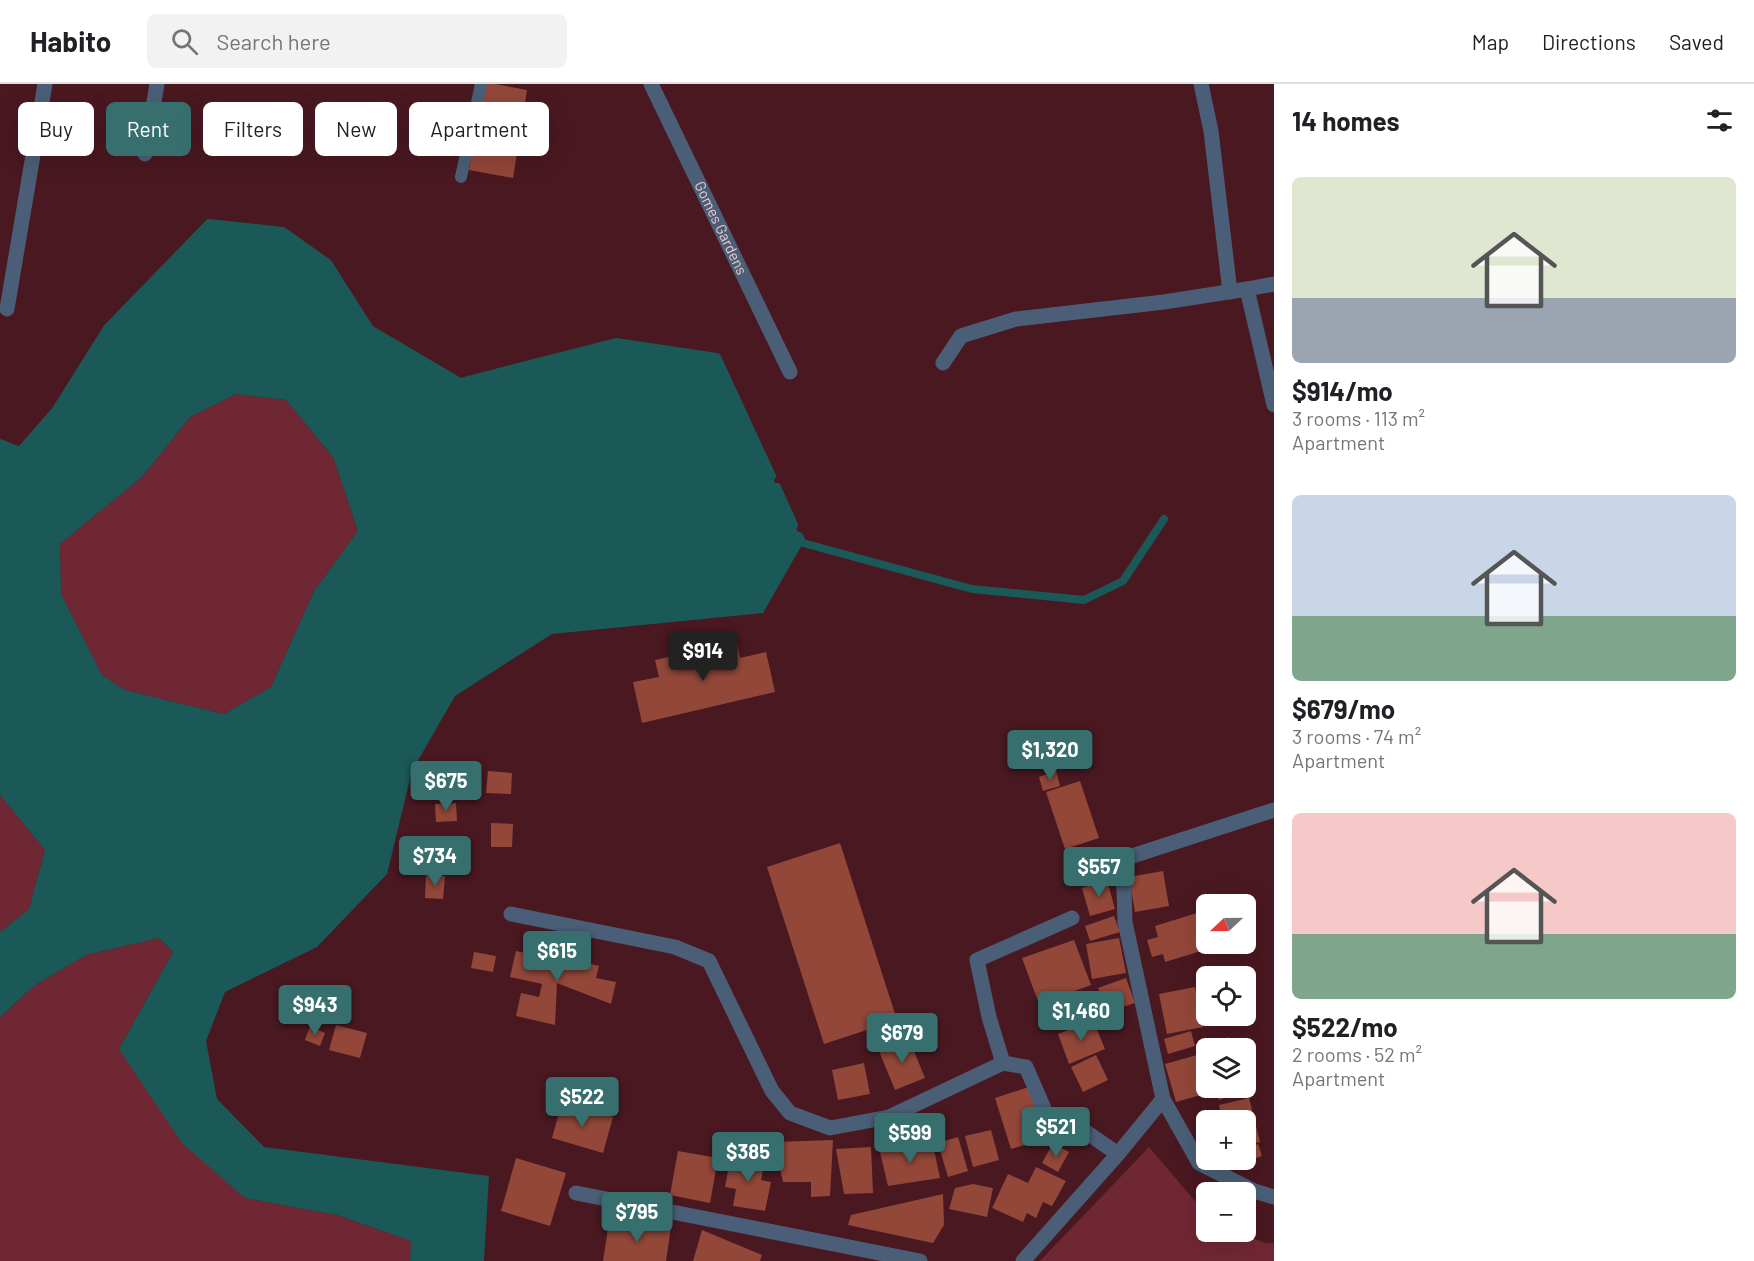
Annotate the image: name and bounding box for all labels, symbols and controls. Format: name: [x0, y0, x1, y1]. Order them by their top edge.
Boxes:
search box: [147, 14, 567, 68]
text: Habito: [30, 24, 111, 58]
icon: search: [168, 25, 201, 58]
text: Search here: [216, 28, 331, 54]
text: Map: [1472, 29, 1509, 54]
text: Directions: [1542, 29, 1636, 54]
text: Saved: [1669, 29, 1724, 54]
chip: Buy: [18, 102, 94, 156]
chip: Rent: [106, 102, 191, 156]
chip: Filters: [203, 102, 303, 156]
chip: New: [315, 102, 397, 156]
chip: Apartment: [409, 102, 549, 156]
icon: filters: [1703, 104, 1736, 137]
text: 14 homes: [1292, 105, 1399, 136]
street label: Gomes Gardens: [691, 178, 752, 277]
icon: home: [1460, 216, 1568, 324]
text: $914/mo: [1292, 375, 1393, 406]
text: 3 rooms · 113 m²: [1292, 406, 1425, 430]
text: Apartment: [1292, 430, 1385, 454]
icon: home: [1460, 534, 1568, 642]
pin: $914: [667, 631, 739, 682]
text: $914: [683, 638, 723, 662]
text: $679/mo: [1292, 693, 1395, 724]
text: 3 rooms · 74 m²: [1292, 724, 1421, 748]
pin: $1,320: [1001, 730, 1099, 781]
text: $1,320: [1021, 737, 1079, 761]
text: Apartment: [1292, 748, 1385, 772]
pin: $675: [410, 761, 482, 812]
text: $675: [425, 768, 467, 792]
pin: $734: [399, 836, 471, 887]
text: $734: [413, 843, 457, 867]
pin: $557: [1063, 847, 1135, 898]
icon: home: [1460, 852, 1568, 960]
text: $557: [1078, 854, 1120, 878]
north arrow: [1196, 894, 1256, 954]
map controls: [1196, 894, 1256, 1242]
pin: $615: [521, 931, 593, 982]
text: $615: [537, 938, 577, 962]
button: locate: [1196, 966, 1256, 1026]
pin: $943: [279, 985, 351, 1036]
pin: $1,460: [1032, 991, 1130, 1042]
text: $943: [293, 992, 337, 1016]
text: $1,460: [1052, 998, 1110, 1022]
text: $522/mo: [1292, 1011, 1398, 1042]
pin: $679: [866, 1013, 938, 1064]
text: $679: [881, 1020, 923, 1044]
button: layers: [1196, 1038, 1256, 1098]
text: 2 rooms · 52 m²: [1292, 1042, 1422, 1066]
text: Apartment: [1292, 1066, 1385, 1090]
pin: $522: [546, 1077, 618, 1128]
text: $522: [560, 1084, 604, 1108]
pin: $521: [1020, 1107, 1092, 1158]
button: +: [1196, 1110, 1256, 1170]
pin: $599: [874, 1113, 946, 1164]
text: $521: [1036, 1114, 1076, 1138]
text: $599: [888, 1120, 932, 1144]
pin: $385: [712, 1132, 784, 1183]
text: $385: [726, 1139, 770, 1163]
button: −: [1196, 1182, 1256, 1242]
pin: $795: [601, 1192, 673, 1243]
text: $795: [616, 1199, 658, 1223]

